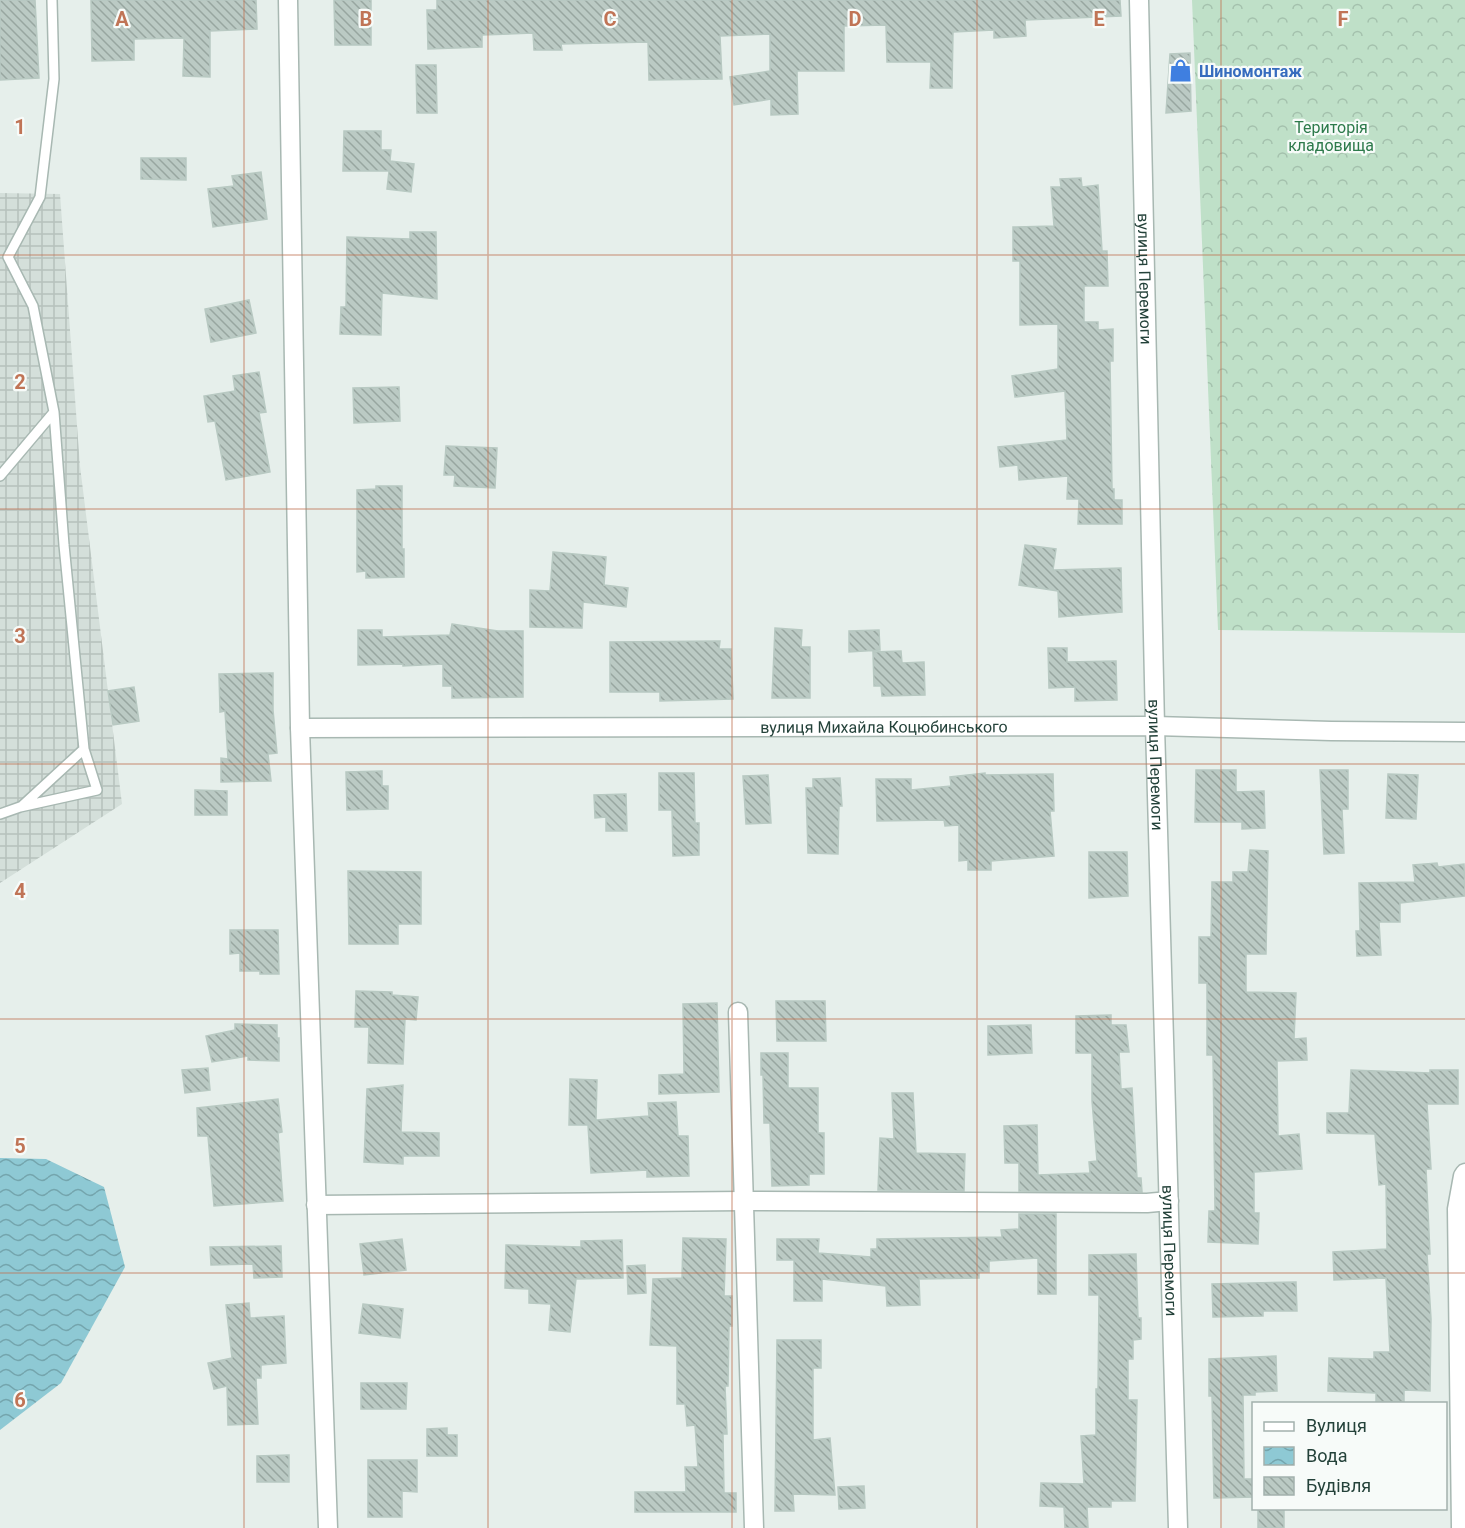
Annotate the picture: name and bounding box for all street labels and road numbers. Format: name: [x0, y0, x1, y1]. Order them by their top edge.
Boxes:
street label: вулиця Перемоги: [1134, 213, 1156, 345]
street label: вулиця Перемоги: [1144, 699, 1167, 831]
street label: вулиця Михайла Коцюбинського: [760, 717, 1008, 737]
street label: вулиця Перемоги: [1158, 1185, 1181, 1317]

